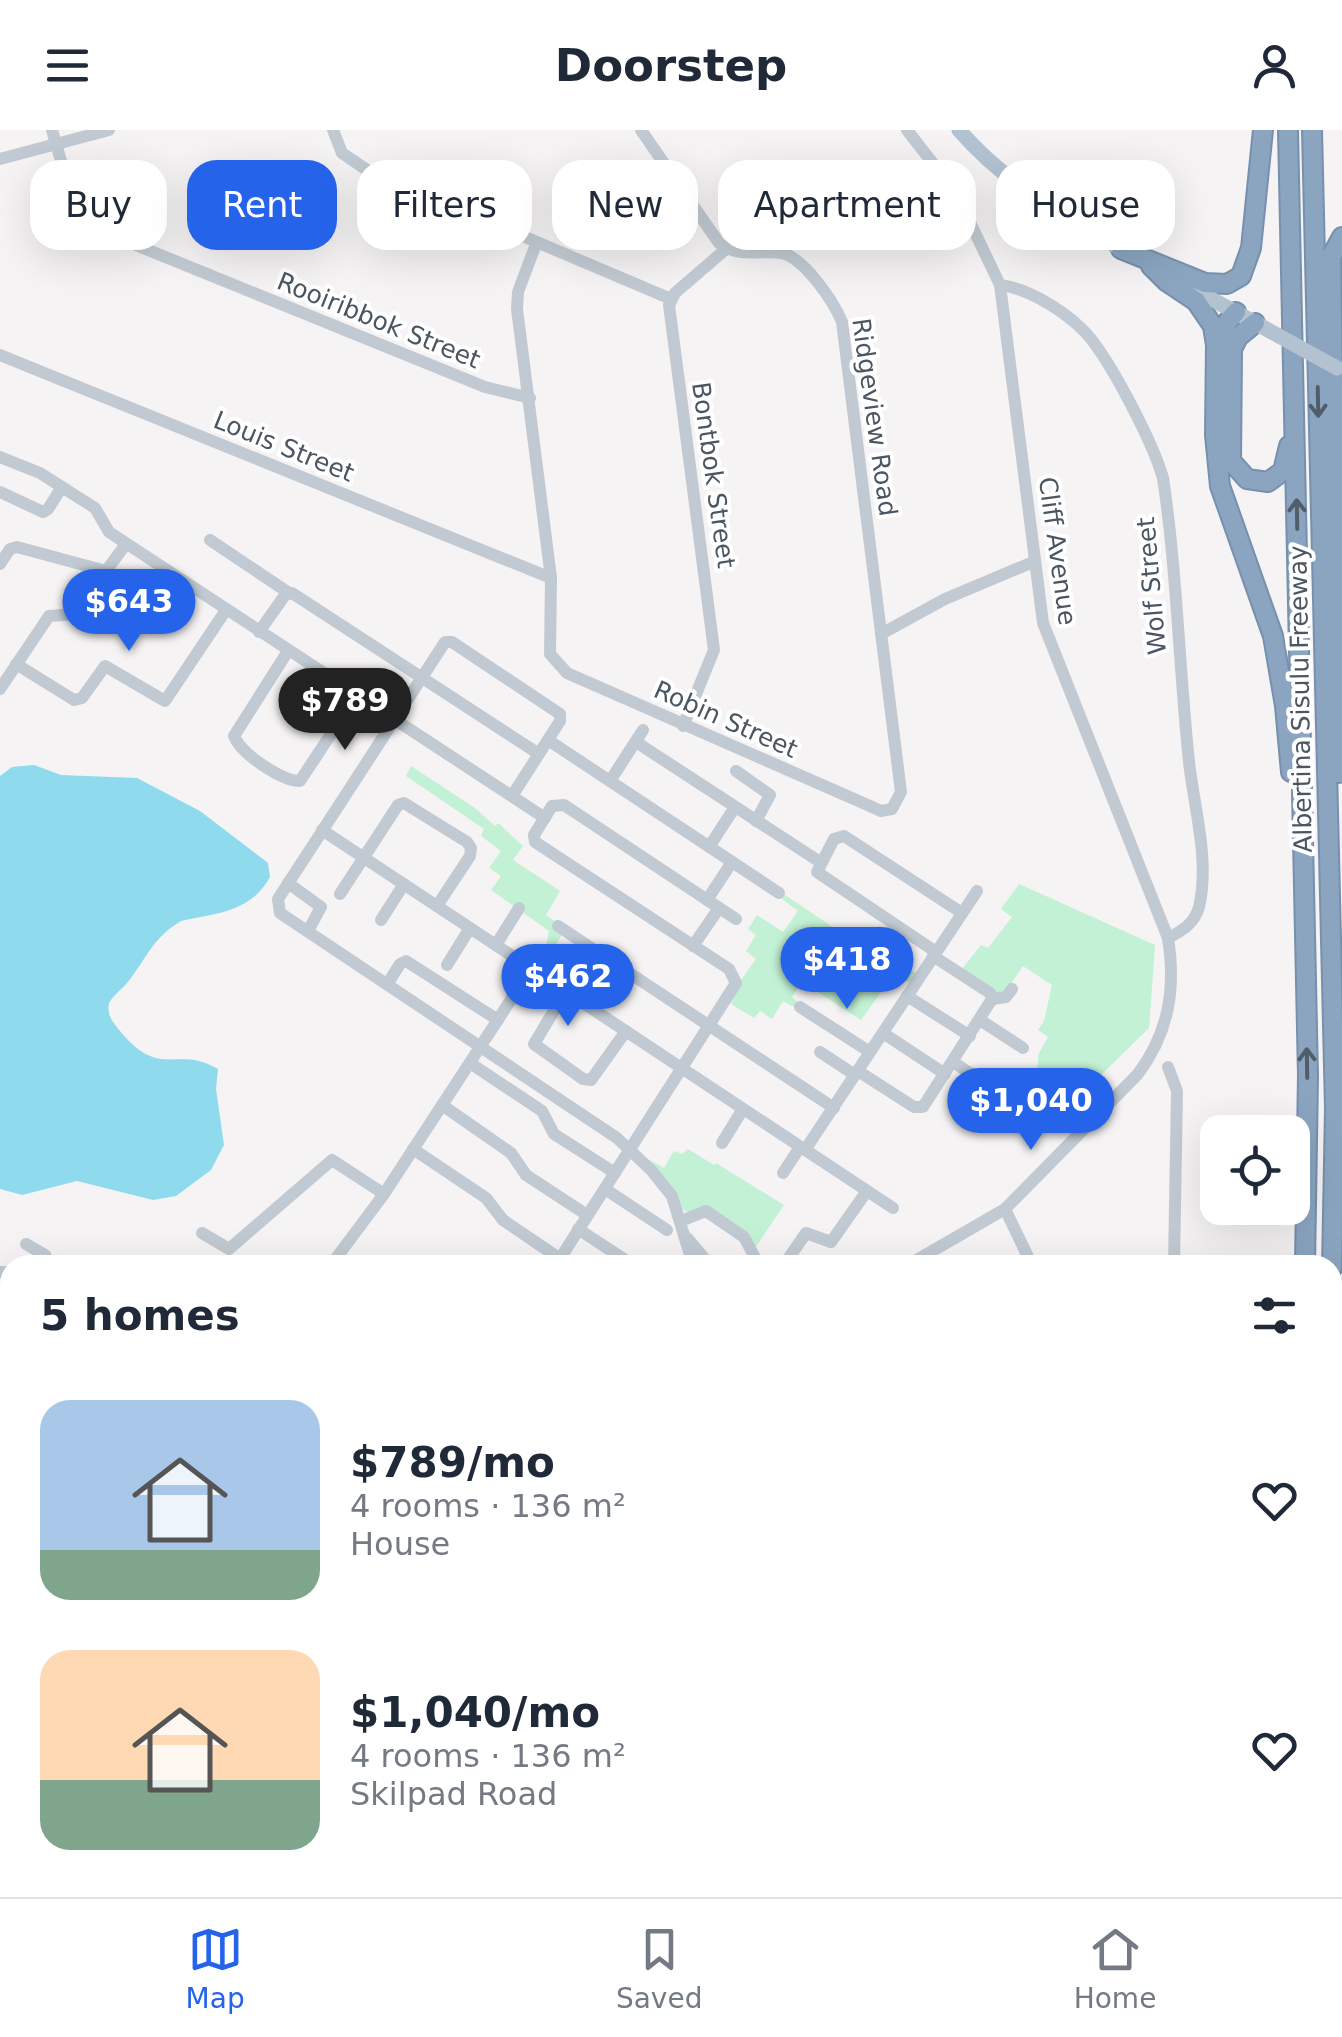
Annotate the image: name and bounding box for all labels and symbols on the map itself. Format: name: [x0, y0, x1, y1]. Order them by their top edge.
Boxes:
street label: Rooiribbok Street: [273, 266, 485, 375]
street label: Ridgeview Road: [846, 316, 903, 518]
street label: Bontbok Street: [686, 380, 741, 570]
one-way arrow: [1309, 386, 1328, 418]
street label: Louis Street: [210, 405, 358, 488]
street label: Cliff Avenue: [1033, 475, 1082, 627]
one-way arrow: [1288, 498, 1306, 530]
street label: Wolf Street: [1131, 516, 1172, 656]
street label: Albertina Sisulu Freeway: [1283, 545, 1318, 853]
pin: $643: [70, 569, 188, 654]
pin: $789: [286, 668, 404, 753]
street label: Robin Street: [649, 675, 802, 764]
pin: $418: [788, 927, 906, 1012]
pin: $462: [509, 944, 627, 1029]
one-way arrow: [1298, 1047, 1317, 1079]
pin: $1,040: [950, 1068, 1112, 1153]

